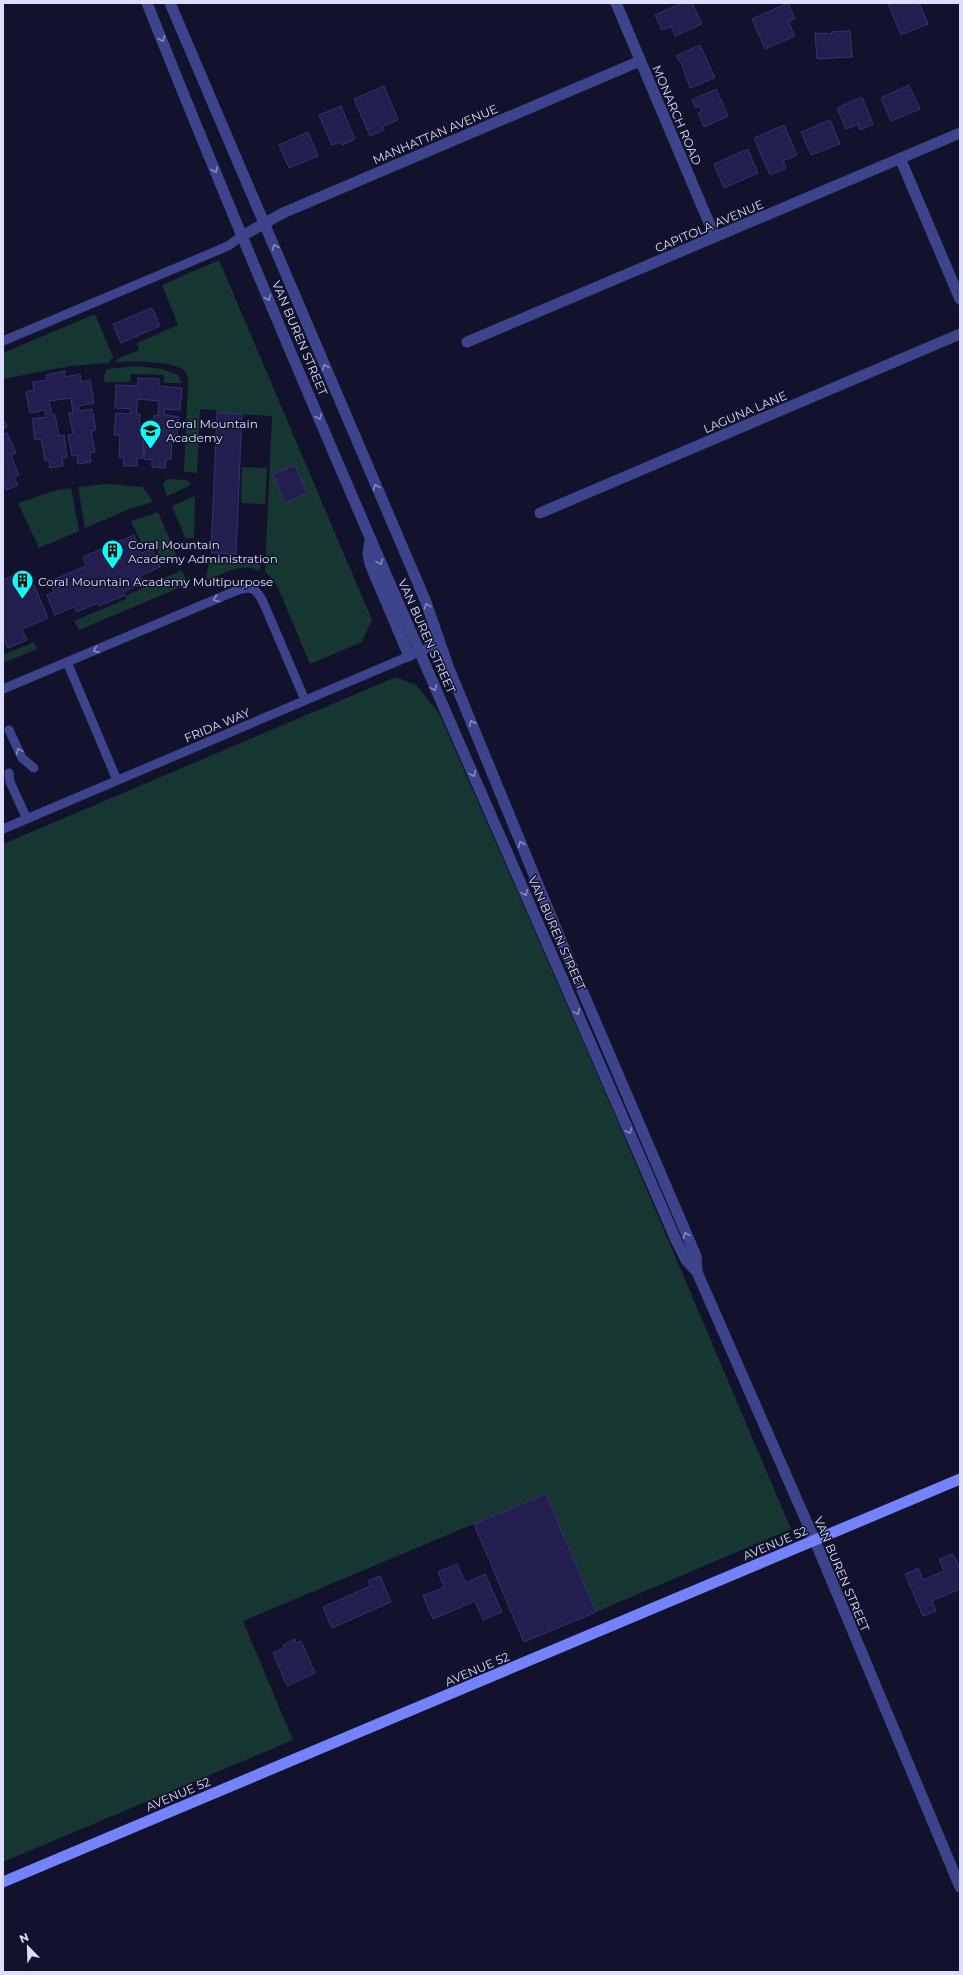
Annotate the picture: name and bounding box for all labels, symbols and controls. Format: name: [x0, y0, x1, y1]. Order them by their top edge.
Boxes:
one-way arrow: [157, 36, 165, 43]
street label: MONARCH ROAD: [649, 63, 705, 167]
street label: MANHATTAN AVENUE: [370, 101, 500, 167]
one-way arrow: [210, 166, 218, 173]
street label: CAPITOLA AVENUE: [653, 196, 765, 256]
one-way arrow: [271, 244, 279, 251]
street label: VAN BUREN STREET: [269, 278, 331, 398]
one-way arrow: [264, 294, 272, 301]
one-way arrow: [322, 363, 330, 370]
street label: LAGUNA LANE: [701, 388, 789, 436]
one-way arrow: [314, 412, 322, 420]
place label: Coral Mountain Academy: [166, 416, 258, 445]
school or university icon: Coral Mountain Academy: [138, 417, 164, 450]
one-way arrow: [373, 483, 381, 491]
place label: Coral Mountain Academy Administration: [128, 537, 278, 566]
building icon: Coral Mountain Academy Administration: [99, 538, 125, 571]
one-way arrow: [376, 559, 384, 566]
building icon: Coral Mountain Academy Multipurpose: [9, 568, 35, 601]
place label: Coral Mountain Academy Multipurpose: [38, 574, 273, 589]
street label: VAN BUREN STREET: [395, 577, 459, 696]
one-way arrow: [212, 594, 220, 602]
one-way arrow: [424, 603, 432, 610]
one-way arrow: [93, 645, 100, 653]
one-way arrow: [430, 684, 438, 691]
street label: FRIDA WAY: [182, 704, 252, 746]
one-way arrow: [469, 720, 477, 728]
one-way arrow: [16, 748, 24, 755]
one-way arrow: [468, 769, 476, 777]
one-way arrow: [518, 840, 526, 847]
street label: VAN BUREN STREET: [525, 874, 589, 993]
one-way arrow: [520, 888, 528, 896]
one-way arrow: [572, 1007, 580, 1015]
one-way arrow: [624, 1126, 632, 1134]
one-way arrow: [683, 1232, 691, 1239]
street label: VAN BUREN STREET: [811, 1514, 873, 1634]
street label: AVENUE 52: [741, 1523, 810, 1563]
street label: AVENUE 52: [443, 1649, 512, 1689]
street label: AVENUE 52: [144, 1774, 213, 1814]
north arrow: [8, 1927, 48, 1967]
text: N: [17, 1930, 31, 1946]

